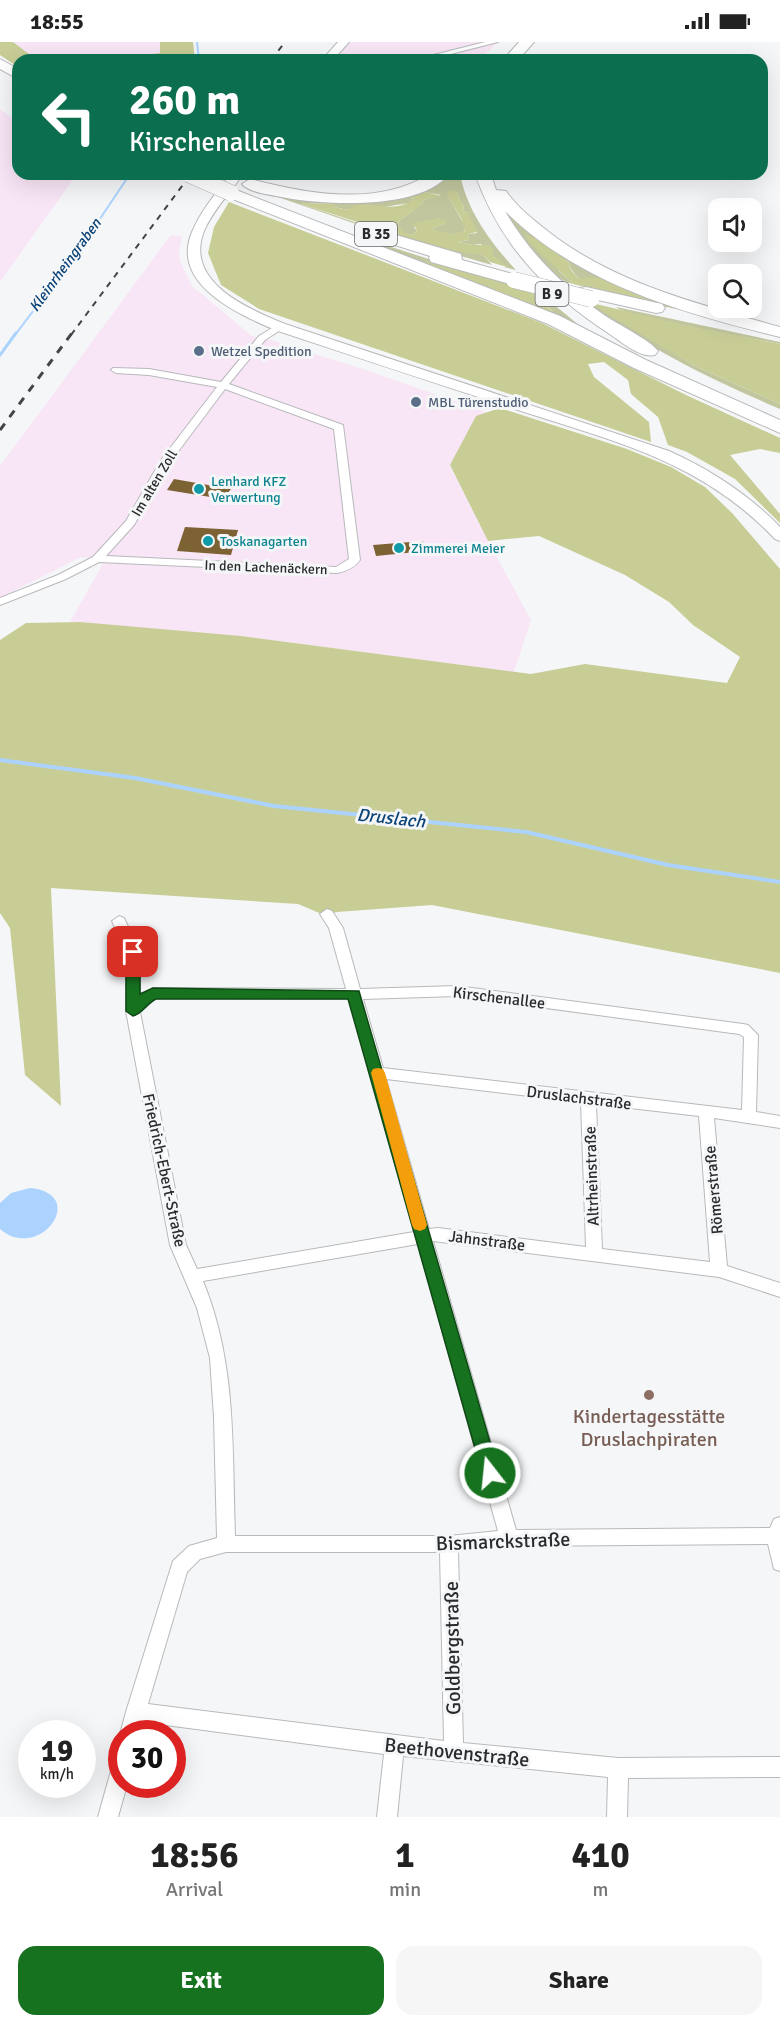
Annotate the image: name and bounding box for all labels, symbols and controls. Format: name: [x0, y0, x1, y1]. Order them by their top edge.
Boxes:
text: 18:55: [30, 8, 84, 35]
text: 260 m: [129, 75, 240, 126]
icon: left: [30, 78, 108, 156]
text: Kirschenallee: [129, 126, 286, 159]
map controls: [708, 198, 762, 318]
button: sound: [708, 198, 762, 252]
water label: Kleinrheingraben: [25, 214, 105, 315]
road number: B 35: [355, 222, 397, 246]
button: search: [708, 264, 762, 318]
road number: B 9: [536, 282, 568, 306]
place label: Wetzel Spedition: [211, 343, 312, 360]
marker: Wetzel Spedition: [192, 344, 206, 358]
place label: MBL Türenstudio: [428, 394, 529, 411]
marker: MBL Türenstudio: [409, 395, 423, 409]
street label: Im alten Zoll: [128, 447, 181, 520]
place label: Lenhard KFZ Verwertung: [211, 473, 286, 506]
marker: Lenhard KFZ Verwertung: [192, 482, 206, 496]
place label: Toskanagarten: [220, 533, 307, 550]
marker: Toskanagarten: [201, 534, 215, 548]
place label: Zimmerei Meier: [411, 540, 506, 557]
marker: Zimmerei Meier: [392, 541, 406, 555]
street label: In den Lachenäckern: [204, 557, 328, 578]
water label: Druslach: [356, 803, 427, 833]
pin: [107, 926, 158, 977]
icon: arrive: [116, 935, 149, 968]
street label: Kirschenallee: [452, 982, 546, 1014]
street label: Druslachstraße: [525, 1082, 632, 1114]
street label: Friedrich-Ebert-Straße: [138, 1092, 190, 1249]
street label: Altrheinstraße: [580, 1126, 604, 1226]
street label: Römerstraße: [700, 1145, 728, 1235]
street label: Jahnstraße: [448, 1226, 526, 1256]
marker: Kindertagesstätte Druslachpiraten: [642, 1388, 656, 1402]
place label: Kindertagesstätte Druslachpiraten: [573, 1404, 725, 1452]
position arrow: [458, 1441, 522, 1505]
street label: Bismarckstraße: [435, 1527, 571, 1556]
street label: Goldbergstraße: [439, 1581, 466, 1715]
speed limit sign: 30: [108, 1720, 186, 1798]
street label: Beethovenstraße: [383, 1732, 531, 1773]
text: 19: [41, 1733, 73, 1770]
text: km/h: [40, 1765, 74, 1783]
text: 18:56: [150, 1833, 239, 1878]
text: 1: [395, 1833, 415, 1878]
text: 410: [571, 1833, 630, 1878]
text: Arrival: [166, 1877, 223, 1902]
text: min: [389, 1877, 421, 1902]
text: m: [593, 1877, 609, 1902]
button: Exit: [18, 1946, 384, 2015]
button: Share: [396, 1946, 762, 2015]

